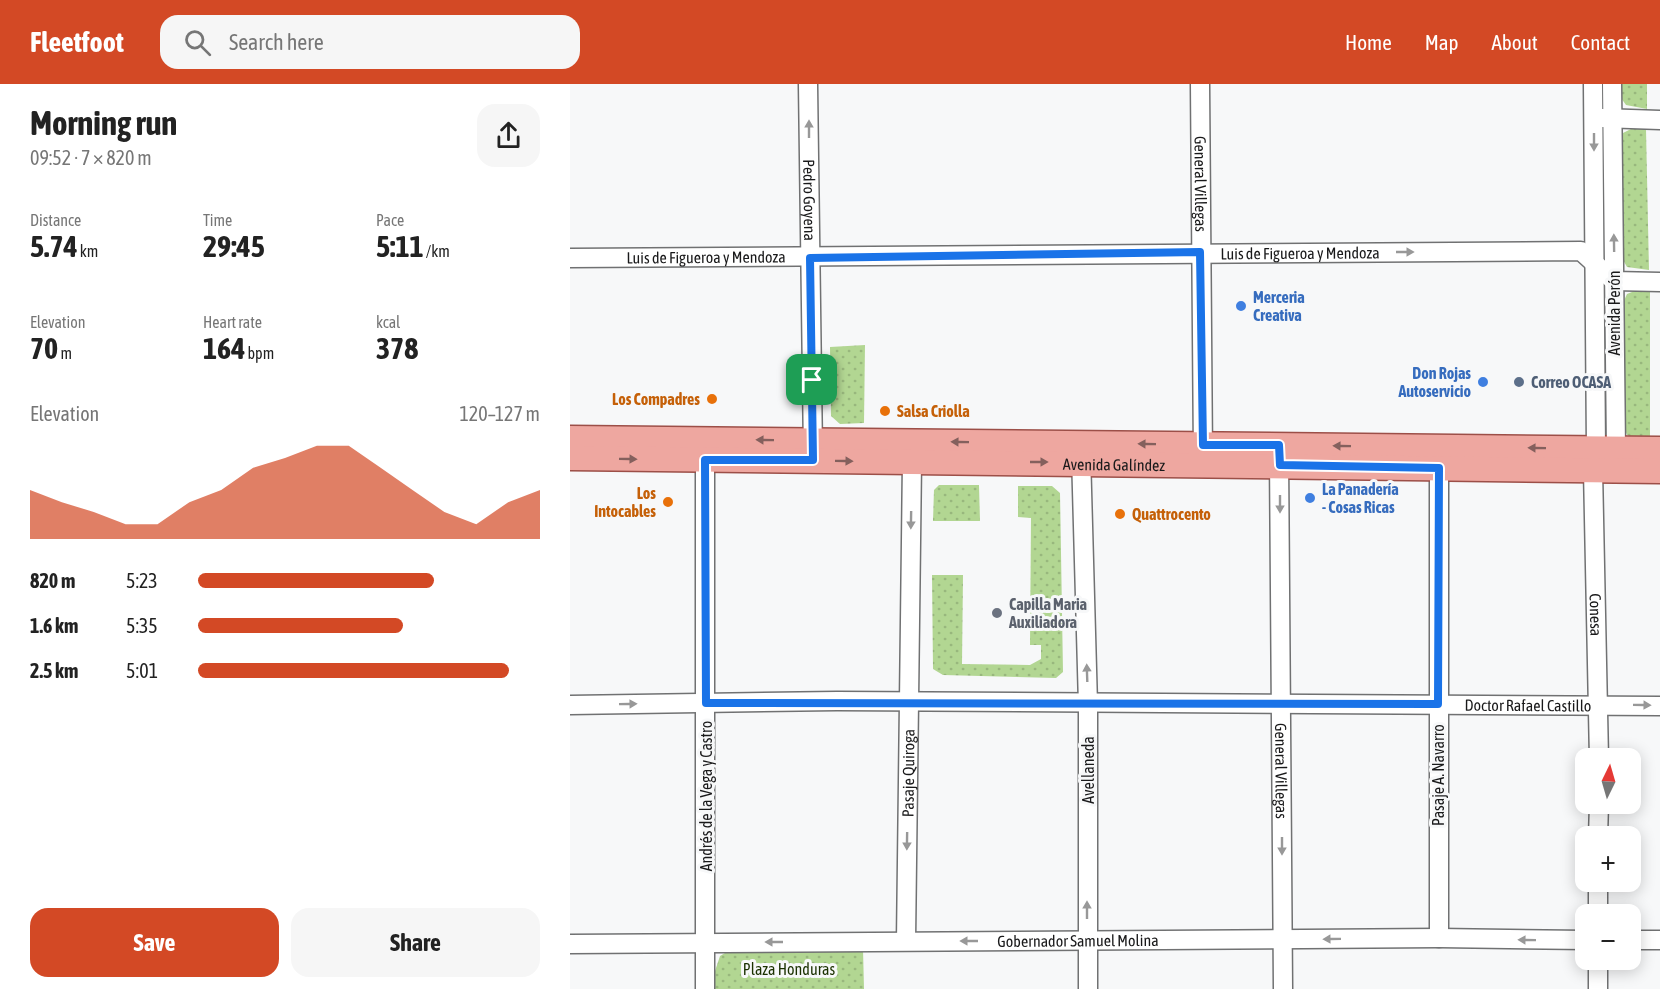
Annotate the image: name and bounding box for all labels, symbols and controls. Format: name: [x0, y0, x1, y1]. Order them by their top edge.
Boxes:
search box: [160, 15, 580, 69]
text: Fleetfoot: [30, 26, 124, 58]
icon: search: [181, 26, 214, 59]
text: Search here: [229, 29, 324, 55]
text: Home: [1345, 30, 1392, 54]
text: Map: [1425, 30, 1459, 54]
text: About: [1492, 30, 1538, 54]
text: Contact: [1571, 30, 1630, 54]
text: Morning run: [30, 104, 177, 142]
button: share: [477, 104, 540, 167]
one-way arrow: [804, 119, 813, 138]
one-way arrow: [1589, 133, 1599, 152]
street label: General Villegas: [1191, 136, 1210, 232]
text: 09:52 · 7 × 820 m: [30, 146, 152, 169]
street label: Pedro Goyena: [800, 159, 819, 241]
text: Distance: [30, 211, 81, 229]
text: Time: [203, 211, 232, 229]
text: Pace: [376, 211, 404, 229]
text: 5.74: [30, 229, 78, 263]
text: 29:45: [203, 229, 265, 263]
text: 5:11: [376, 229, 424, 263]
one-way arrow: [1609, 234, 1619, 253]
text: km: [78, 242, 98, 260]
text: /km: [424, 242, 450, 260]
street label: Luis de Figueroa y Mendoza: [1220, 243, 1380, 263]
one-way arrow: [1396, 247, 1415, 257]
street label: Luis de Figueroa y Mendoza: [626, 248, 786, 267]
street label: Avenida Perón: [1605, 270, 1623, 356]
place label: Merceria Creativa: [1253, 288, 1305, 324]
marker: Merceria Creativa: [1234, 299, 1248, 313]
text: Elevation: [30, 313, 85, 331]
text: Heart rate: [203, 313, 262, 331]
text: kcal: [376, 313, 400, 331]
text: 70: [30, 331, 58, 365]
text: 164: [203, 331, 245, 365]
text: 378: [376, 331, 418, 365]
text: m: [58, 344, 72, 362]
text: bpm: [245, 344, 274, 362]
pin: [786, 354, 837, 405]
icon: arrive: [795, 363, 828, 396]
place label: Don Rojas Autoservicio: [1397, 364, 1471, 400]
place label: Correo OCASA: [1531, 373, 1611, 391]
marker: Don Rojas Autoservicio: [1476, 375, 1490, 389]
marker: Correo OCASA: [1512, 375, 1526, 389]
place label: Los Compadres: [612, 390, 700, 408]
marker: Los Compadres: [705, 392, 719, 406]
text: Elevation: [30, 402, 99, 425]
text: 120–127 m: [459, 402, 540, 425]
place label: Salsa Criolla: [897, 402, 970, 420]
marker: Salsa Criolla: [878, 404, 892, 418]
one-way arrow: [755, 435, 774, 445]
one-way arrow: [950, 437, 969, 447]
one-way arrow: [1138, 439, 1157, 449]
one-way arrow: [1333, 441, 1352, 451]
one-way arrow: [1528, 443, 1547, 453]
one-way arrow: [619, 454, 638, 464]
street label: Avenida Galíndez: [1063, 455, 1166, 474]
one-way arrow: [835, 456, 854, 466]
one-way arrow: [1030, 458, 1049, 467]
place label: La Panadería - Cosas Ricas: [1322, 480, 1399, 516]
place label: Los Intocables: [594, 484, 656, 520]
marker: La Panadería - Cosas Ricas: [1303, 491, 1317, 505]
one-way arrow: [1275, 494, 1285, 513]
marker: Los Intocables: [661, 495, 675, 509]
place label: Quattrocento: [1132, 505, 1211, 523]
marker: Quattrocento: [1113, 507, 1127, 521]
one-way arrow: [906, 510, 916, 529]
text: 820 m: [30, 569, 75, 592]
text: 5:23: [126, 569, 158, 592]
street label: Conesa: [1587, 593, 1605, 636]
place label: Capilla Maria Auxiliadora: [1008, 595, 1087, 631]
marker: Capilla Maria Auxiliadora: [990, 606, 1004, 620]
text: 1.6 km: [30, 614, 78, 637]
text: 5:35: [126, 614, 158, 637]
text: 2.5 km: [30, 659, 78, 682]
text: 5:01: [126, 659, 158, 682]
one-way arrow: [1083, 663, 1092, 682]
street label: Doctor Rafael Castillo: [1464, 696, 1591, 715]
one-way arrow: [619, 700, 638, 709]
one-way arrow: [1633, 700, 1652, 710]
street label: Andrés de la Vega y Castro: [697, 721, 716, 871]
street label: General Villegas: [1272, 723, 1291, 819]
street label: Pasaje A. Navarro: [1429, 724, 1448, 826]
street label: Pasaje Quiroga: [899, 729, 919, 817]
street label: Avellaneda: [1079, 736, 1097, 804]
north arrow: [1575, 748, 1641, 814]
map controls: [1575, 748, 1641, 970]
button: +: [1575, 826, 1641, 892]
one-way arrow: [903, 831, 912, 850]
one-way arrow: [1277, 836, 1287, 855]
one-way arrow: [1082, 900, 1092, 919]
button: −: [1575, 904, 1641, 970]
button: Save: [30, 908, 279, 977]
button: Share: [291, 908, 540, 977]
street label: Gobernador Samuel Molina: [997, 931, 1159, 950]
one-way arrow: [1323, 935, 1342, 944]
one-way arrow: [1518, 935, 1537, 944]
one-way arrow: [960, 936, 979, 946]
one-way arrow: [765, 937, 784, 947]
park label: Plaza Honduras: [743, 960, 835, 978]

